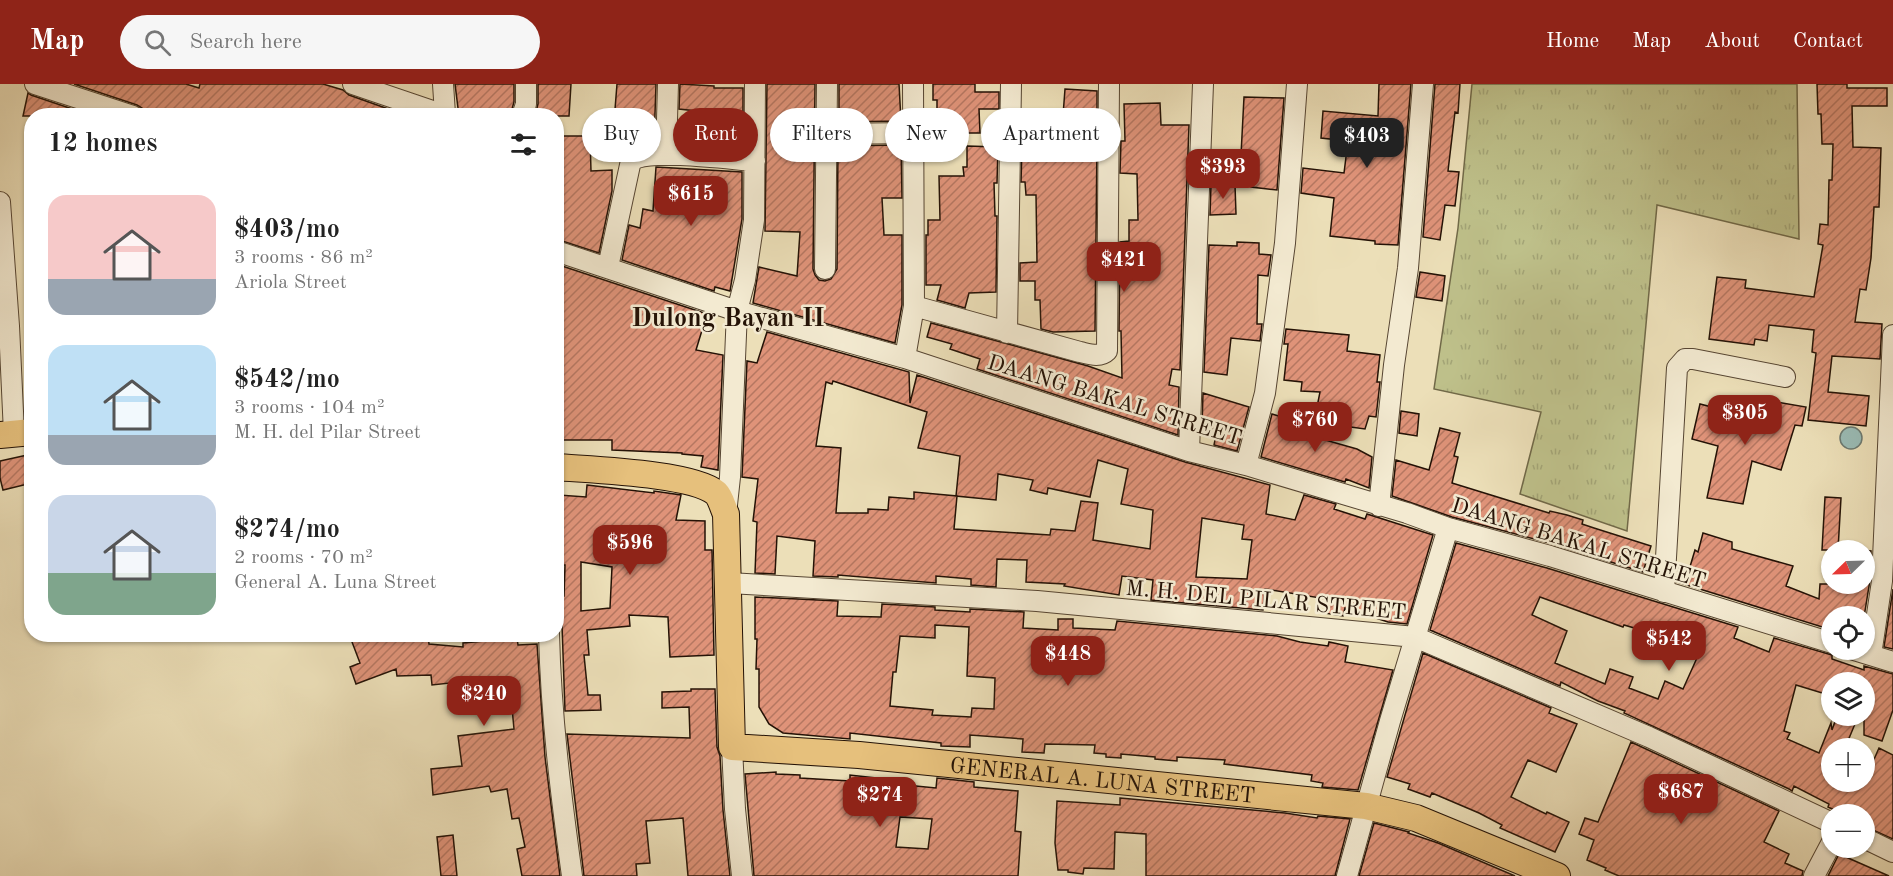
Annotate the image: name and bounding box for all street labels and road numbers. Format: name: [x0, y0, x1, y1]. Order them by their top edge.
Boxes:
street label: DAANG BAKAL STREET: [985, 352, 1244, 450]
street label: DAANG BAKAL STREET: [1449, 495, 1708, 593]
street label: M. H. DEL PILAR STREET: [1124, 578, 1407, 624]
street label: GENERAL A. LUNA STREET: [949, 755, 1256, 808]

